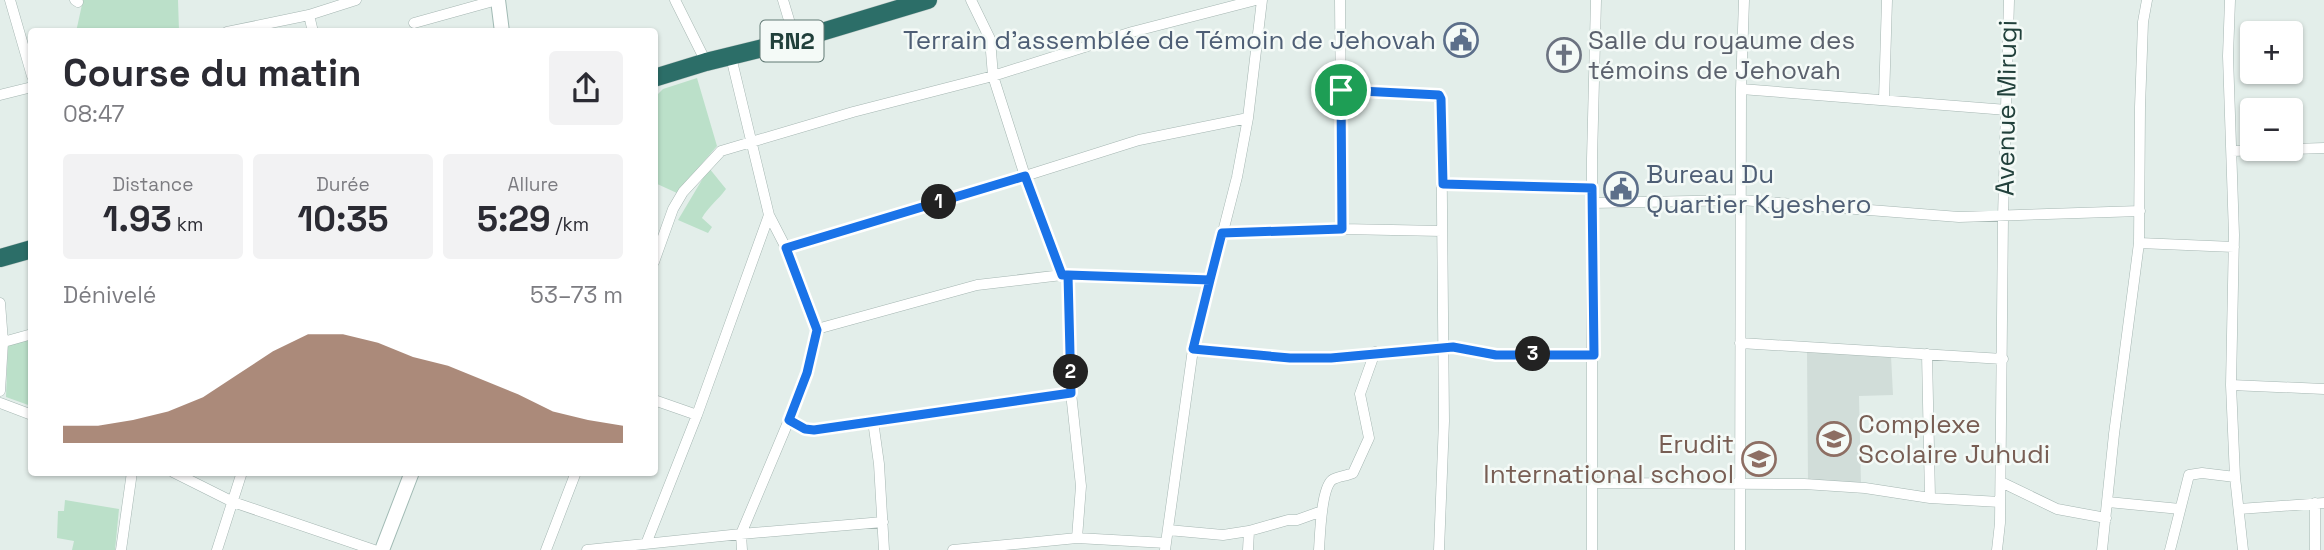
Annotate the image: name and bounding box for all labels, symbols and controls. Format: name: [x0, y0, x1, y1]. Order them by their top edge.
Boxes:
road number: RN2: [760, 20, 824, 61]
street label: Avenue Mirugi: [1987, 20, 2025, 196]
public building icon: Terrain d'assemblée de Témoin de Jehovah: [1442, 21, 1480, 59]
map controls: [2240, 21, 2303, 161]
button: +: [2240, 21, 2303, 84]
place label: Terrain d'assemblée de Témoin de Jehovah: [903, 23, 1436, 57]
place label: Salle du royaume des témoins de Jehovah: [1588, 23, 1855, 87]
church icon: Salle du royaume des témoins de Jehovah: [1545, 36, 1583, 74]
text: Course du matin: [63, 49, 361, 97]
button: share: [549, 51, 623, 125]
pin: [1311, 60, 1371, 120]
icon: arrive: [1322, 71, 1360, 109]
button: −: [2240, 98, 2303, 161]
text: 08:47: [63, 99, 125, 129]
place label: Bureau Du Quartier Kyeshero: [1646, 157, 1872, 221]
public building icon: Bureau Du Quartier Kyeshero: [1602, 170, 1640, 208]
text: Distance: [113, 172, 193, 197]
text: Durée: [316, 172, 370, 197]
text: Allure: [508, 172, 558, 197]
pin: 1: [922, 184, 956, 220]
text: 1: [934, 189, 943, 214]
text: 1.93: [103, 197, 172, 241]
text: 10:35: [297, 197, 389, 241]
text: 5:29: [477, 197, 551, 241]
text: km: [172, 212, 203, 237]
text: /km: [551, 212, 589, 237]
text: Dénivelé: [63, 280, 156, 310]
text: 53–73 m: [530, 280, 623, 310]
pin: 3: [1516, 336, 1550, 372]
text: 3: [1527, 341, 1538, 366]
pin: 2: [1054, 354, 1088, 390]
text: 2: [1065, 359, 1076, 384]
place label: Complexe Scolaire Juhudi: [1858, 407, 2050, 471]
school or university icon: Complexe Scolaire Juhudi: [1815, 420, 1853, 458]
place label: Erudit International school: [1483, 427, 1734, 491]
school or university icon: Erudit International school: [1740, 440, 1778, 478]

